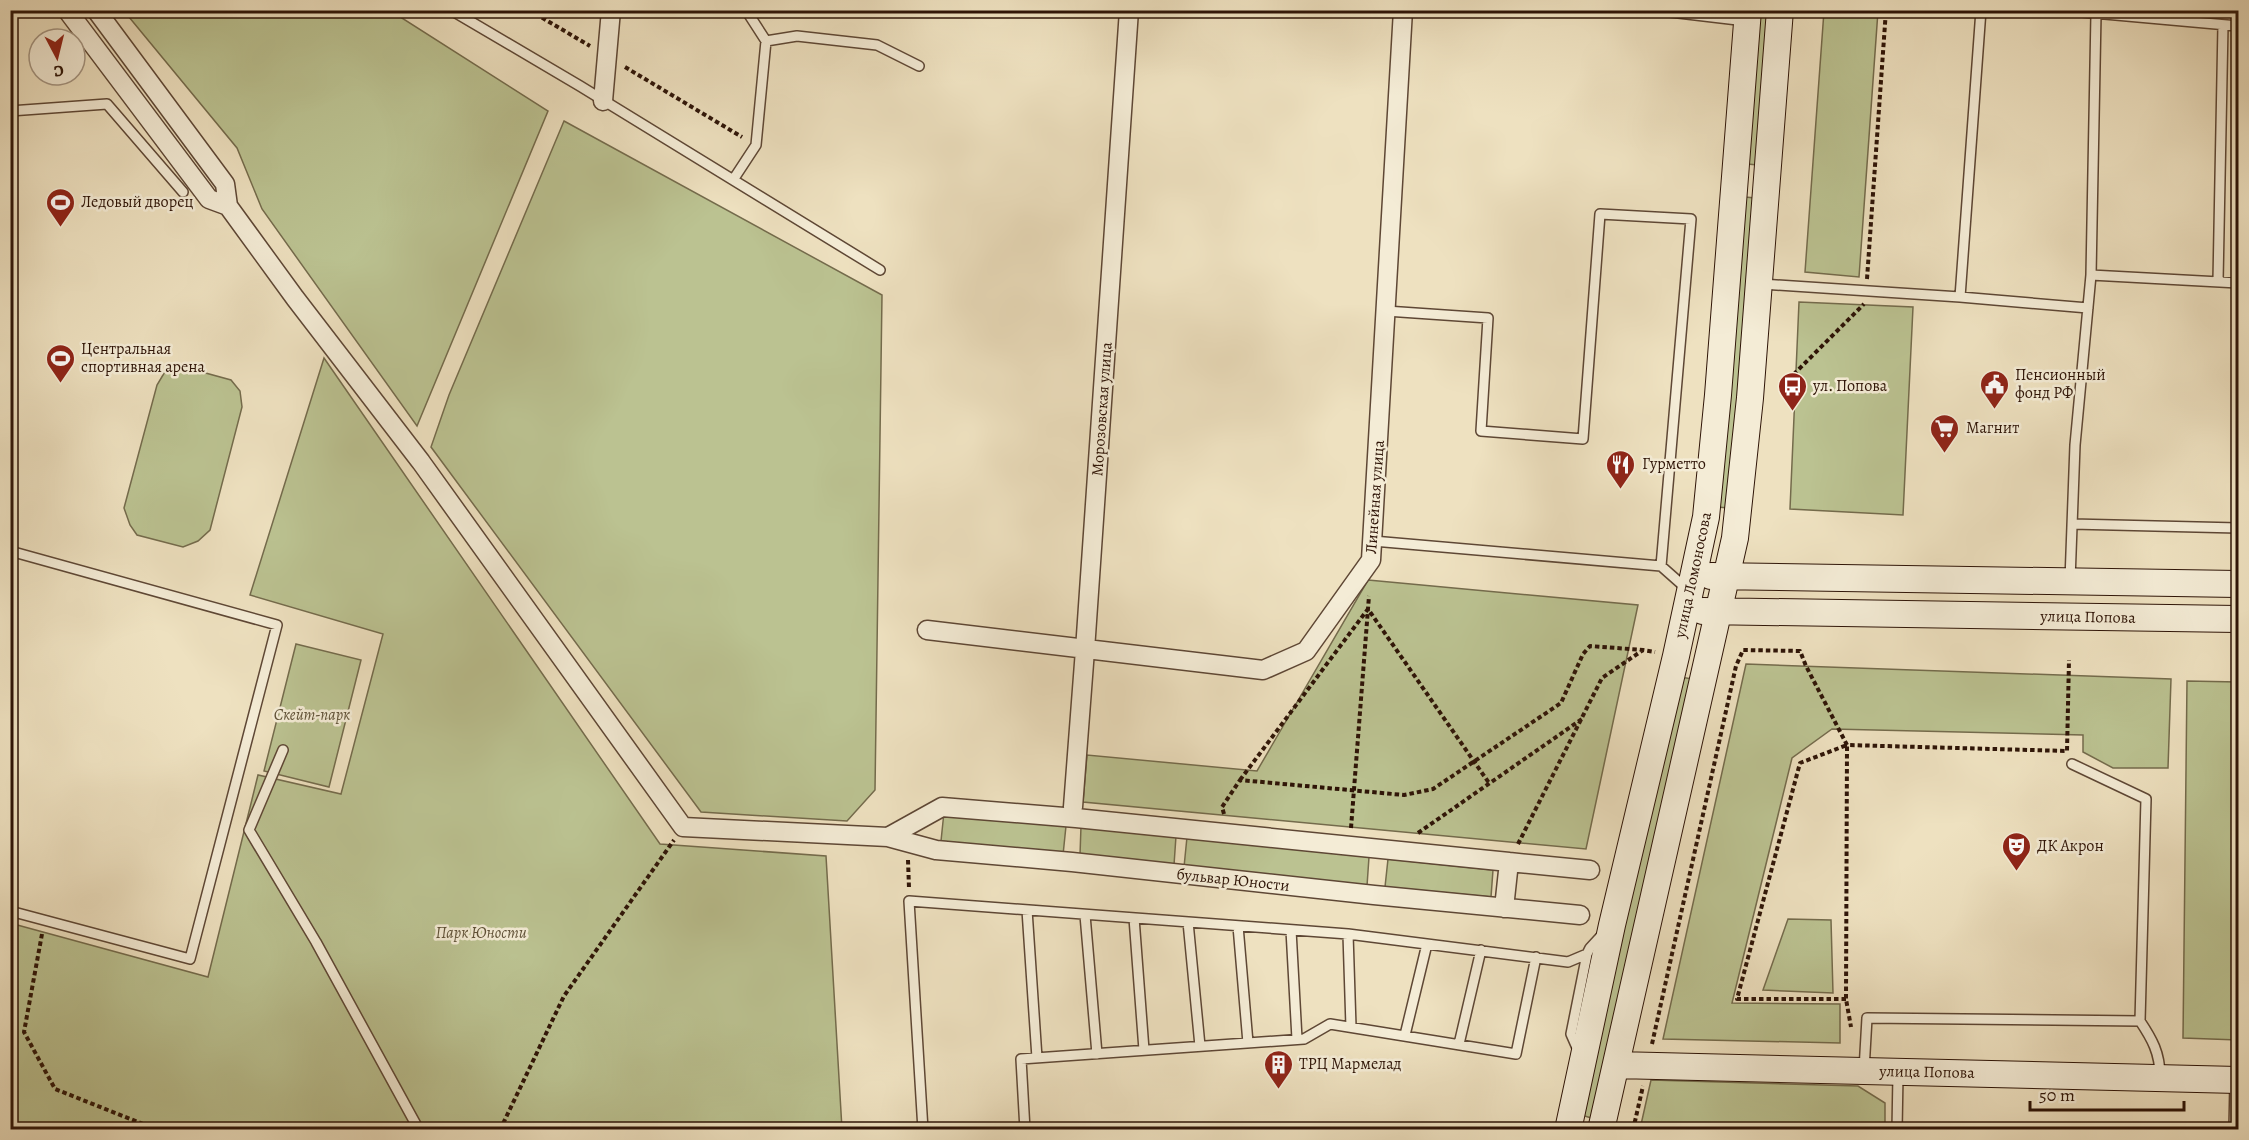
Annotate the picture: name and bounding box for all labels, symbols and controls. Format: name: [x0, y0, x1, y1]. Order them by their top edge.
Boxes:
north arrow: [27, 27, 87, 87]
text: С: [52, 59, 65, 82]
sports icon: Ледовый дворец: [44, 186, 76, 228]
place label: Ледовый дворец: [81, 191, 193, 213]
place label: Центральная спортивная арена: [81, 338, 206, 378]
street label: Морозовская улица: [1086, 341, 1118, 477]
sports icon: Центральная спортивная арена: [44, 342, 76, 384]
place label: Пенсионный фонд РФ: [2015, 364, 2106, 404]
public building icon: Пенсионный фонд РФ: [1978, 368, 2010, 410]
bus stop icon: ул. Попова: [1776, 370, 1808, 412]
place label: ул. Попова: [1812, 375, 1888, 397]
supermarket icon: Магнит: [1929, 412, 1961, 454]
place label: Магнит: [1966, 417, 2019, 439]
street label: Линейная улица: [1360, 439, 1390, 555]
restaurant icon: Гурметто: [1605, 448, 1637, 490]
place label: Гурметто: [1642, 453, 1706, 475]
street label: улица Ломоносова: [1669, 509, 1717, 641]
street label: улица Попова: [2039, 605, 2136, 629]
park label: Скейт-парк: [274, 704, 350, 726]
theatre icon: ДК Акрон: [2000, 830, 2032, 872]
place label: ДК Акрон: [2037, 835, 2104, 857]
street label: бульвар Юности: [1175, 863, 1291, 897]
park label: Парк Юности: [435, 922, 527, 944]
building icon: ТРЦ Мармелад: [1262, 1048, 1294, 1090]
place label: ТРЦ Мармелад: [1299, 1053, 1402, 1075]
street label: улица Попова: [1878, 1060, 1975, 1084]
scale bar: [2030, 1074, 2184, 1112]
text: 50 m: [2039, 1083, 2075, 1107]

